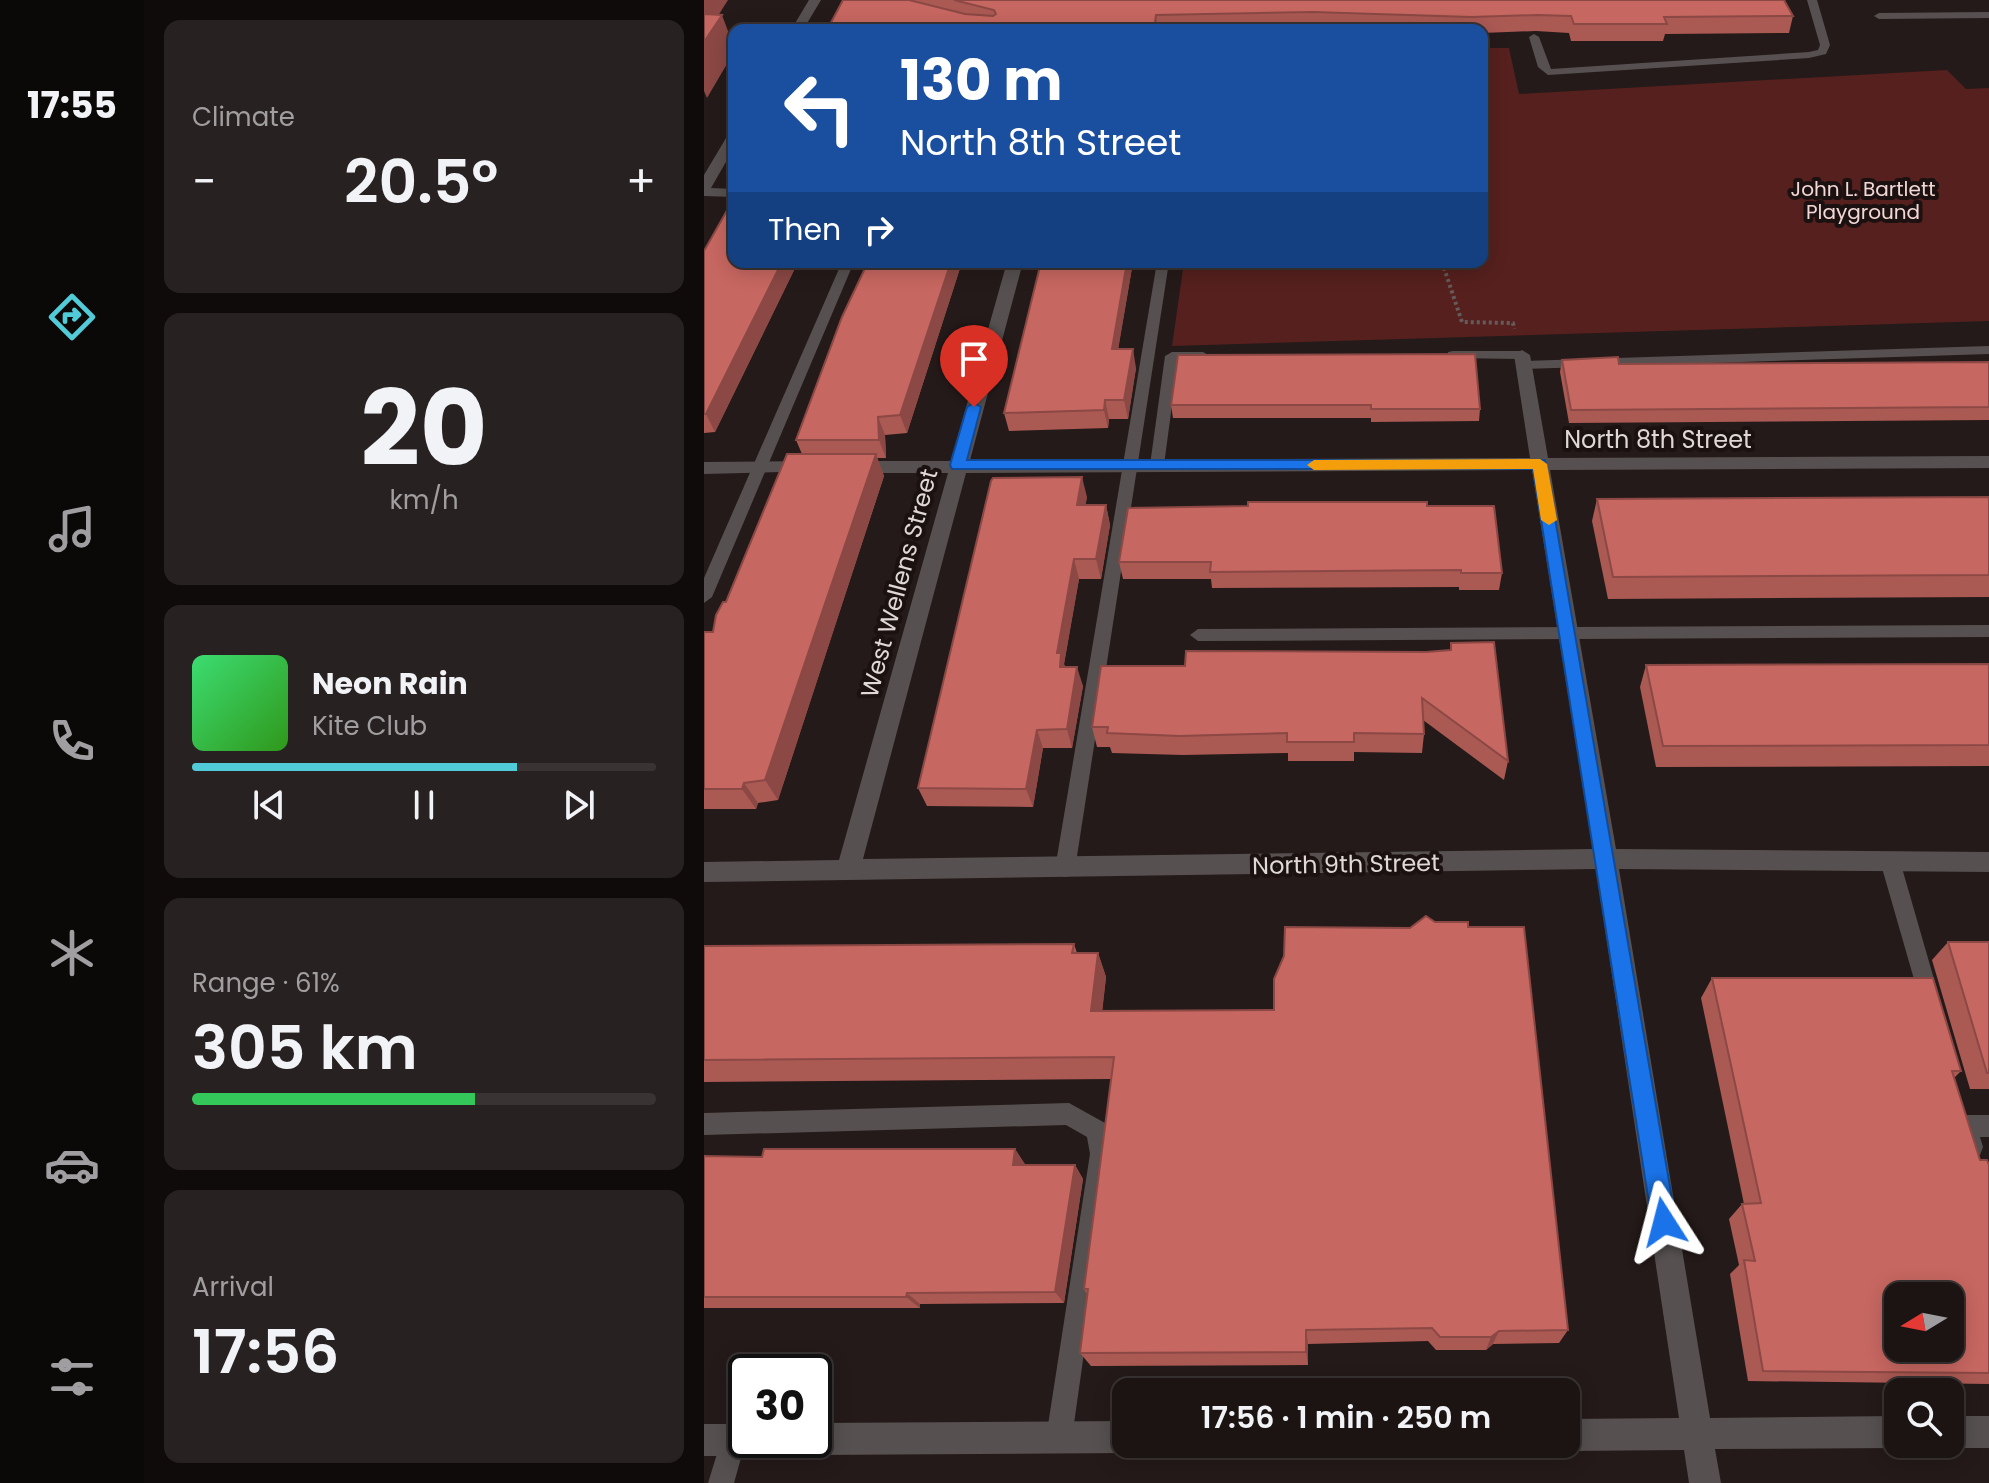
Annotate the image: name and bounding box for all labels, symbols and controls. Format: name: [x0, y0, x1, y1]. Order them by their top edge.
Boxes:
text: 130 m: [900, 41, 1063, 120]
icon: left: [768, 56, 872, 160]
text: 17:55: [27, 80, 117, 131]
text: Climate: [192, 99, 295, 135]
text: North 8th Street: [900, 117, 1181, 168]
text: 20.5°: [344, 140, 498, 224]
text: −: [192, 151, 216, 212]
text: +: [626, 151, 656, 212]
park label: John L. Bartlett Playground: [1791, 175, 1935, 226]
text: Then: [768, 208, 841, 251]
icon: right: [857, 208, 901, 252]
icon: directions: [44, 289, 100, 345]
pin: [940, 325, 1008, 407]
icon: arrive: [952, 337, 996, 381]
text: 20: [360, 356, 488, 501]
street label: North 8th Street: [1564, 423, 1752, 456]
street label: West Wellens Street: [853, 465, 945, 701]
text: km/h: [389, 482, 459, 518]
icon: music: [44, 501, 100, 557]
text: Neon Rain: [312, 662, 468, 705]
text: Kite Club: [312, 708, 427, 744]
icon: phone: [44, 713, 100, 769]
icon: previous: [247, 783, 291, 827]
icon: pause: [402, 783, 446, 827]
icon: next: [557, 783, 601, 827]
street label: North 9th Street: [1252, 846, 1440, 882]
icon: climate: [44, 925, 100, 981]
text: Range · 61%: [192, 965, 340, 1001]
text: 305 km: [192, 1006, 418, 1090]
icon: car: [44, 1137, 100, 1193]
position arrow: [1622, 1180, 1706, 1264]
text: Arrival: [192, 1269, 274, 1305]
north arrow: [1884, 1282, 1964, 1362]
map controls: [1884, 1282, 1964, 1458]
text: 17:56: [192, 1310, 339, 1394]
icon: filters: [44, 1349, 100, 1405]
speed limit sign: 30: [728, 1354, 832, 1458]
button: search: [1884, 1378, 1964, 1458]
text: 17:56 · 1 min · 250 m: [1201, 1396, 1491, 1439]

